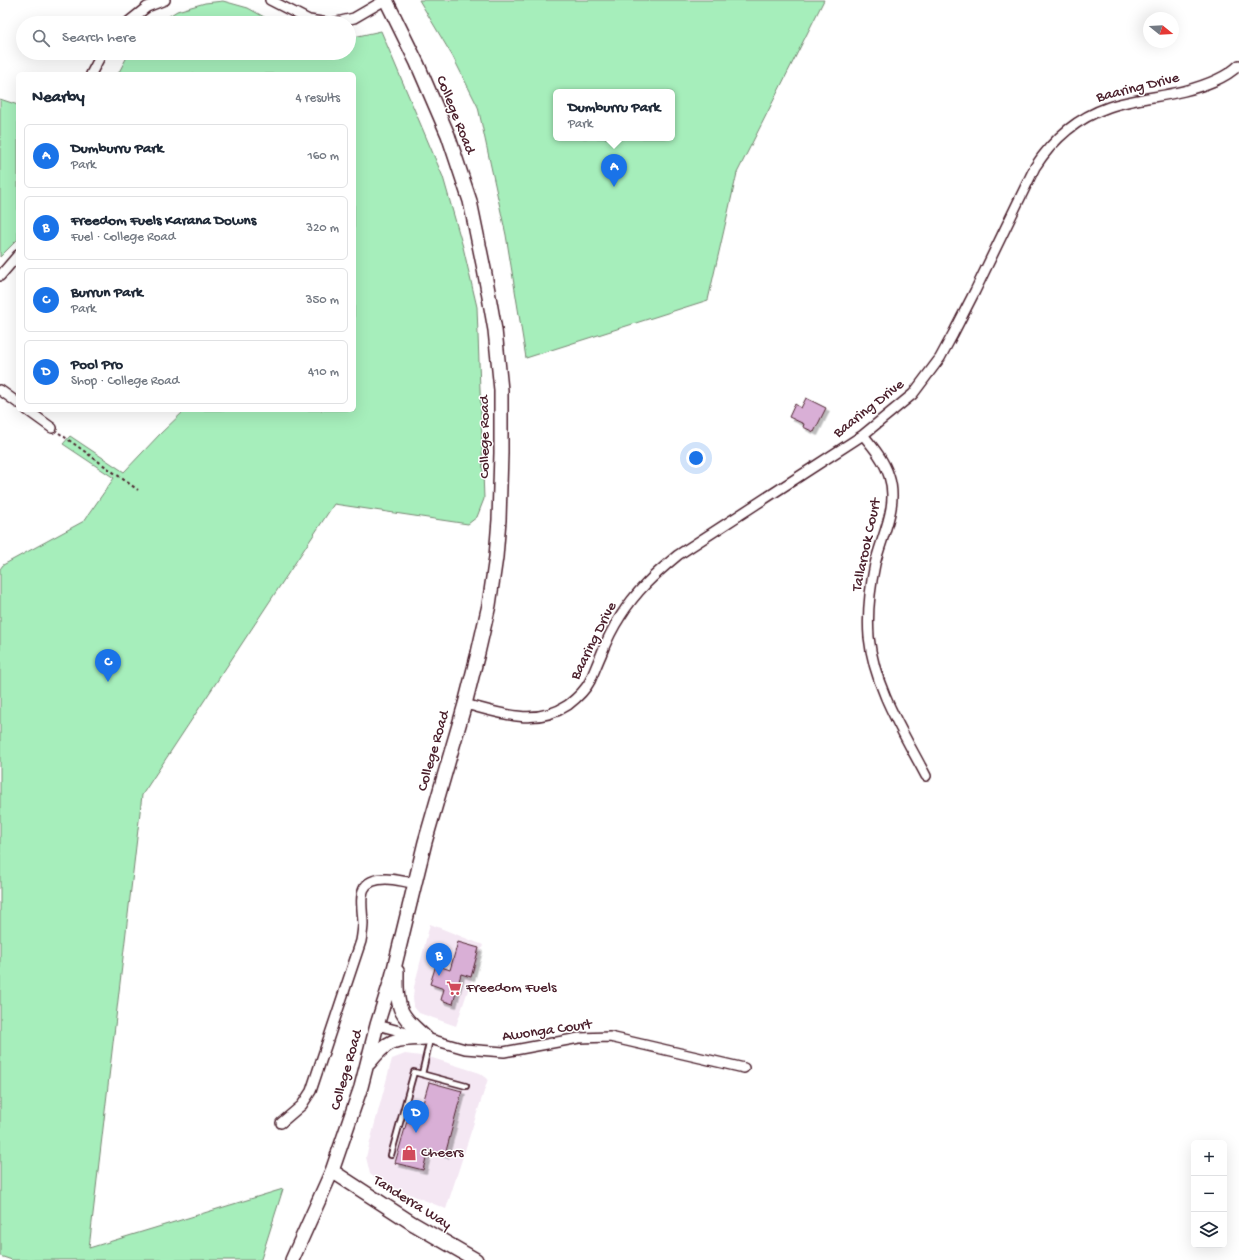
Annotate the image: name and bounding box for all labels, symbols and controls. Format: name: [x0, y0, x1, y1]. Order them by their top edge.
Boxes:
north arrow: [1143, 12, 1179, 48]
search box: [16, 16, 356, 60]
icon: search: [30, 27, 52, 49]
text: Search here: [62, 29, 136, 47]
street label: Baaring Drive: [1094, 69, 1182, 107]
street label: College Road: [431, 73, 479, 158]
text: Nearby: [32, 88, 85, 108]
popup: [553, 89, 675, 141]
text: 4 results: [296, 91, 340, 106]
text: Dumburru Park: [568, 99, 660, 117]
text: Park: [568, 117, 593, 132]
text: Dumburru Park: [71, 140, 163, 158]
text: A: [42, 149, 50, 164]
text: 160 m: [307, 149, 339, 164]
pin: A: [601, 154, 627, 187]
text: Park: [71, 158, 96, 173]
text: Freedom Fuels Karana Downs: [71, 212, 256, 230]
text: B: [43, 221, 49, 236]
text: 320 m: [306, 221, 339, 236]
text: Fuel · College Road: [71, 230, 175, 245]
text: Burrun Park: [71, 284, 143, 302]
text: C: [42, 293, 50, 308]
text: 350 m: [306, 293, 339, 308]
text: Park: [71, 302, 96, 317]
text: Pool Pro: [71, 356, 123, 374]
text: D: [42, 365, 50, 380]
text: 410 m: [308, 365, 339, 380]
text: Shop · College Road: [71, 374, 179, 389]
street label: Baaring Drive: [829, 376, 908, 443]
street label: College Road: [476, 394, 494, 478]
your location: [686, 448, 706, 468]
street label: Tallarook Court: [848, 495, 886, 594]
street label: Baaring Drive: [566, 599, 621, 684]
pin: C: [95, 649, 121, 682]
street label: College Road: [414, 708, 454, 793]
pin: B: [426, 943, 452, 976]
supermarket icon: Freedom Fuels: [445, 979, 463, 997]
place label: Freedom Fuels: [465, 979, 557, 997]
street label: Awonga Court: [501, 1016, 595, 1046]
street label: College Road: [327, 1027, 367, 1112]
pin: D: [403, 1100, 429, 1133]
map controls: [1191, 1140, 1227, 1248]
button: +: [1191, 1140, 1227, 1176]
shop icon: Cheers: [400, 1144, 418, 1162]
place label: Cheers: [421, 1144, 464, 1162]
street label: Tanderra Way: [369, 1171, 455, 1234]
button: −: [1191, 1176, 1227, 1212]
button: layers: [1191, 1212, 1227, 1248]

